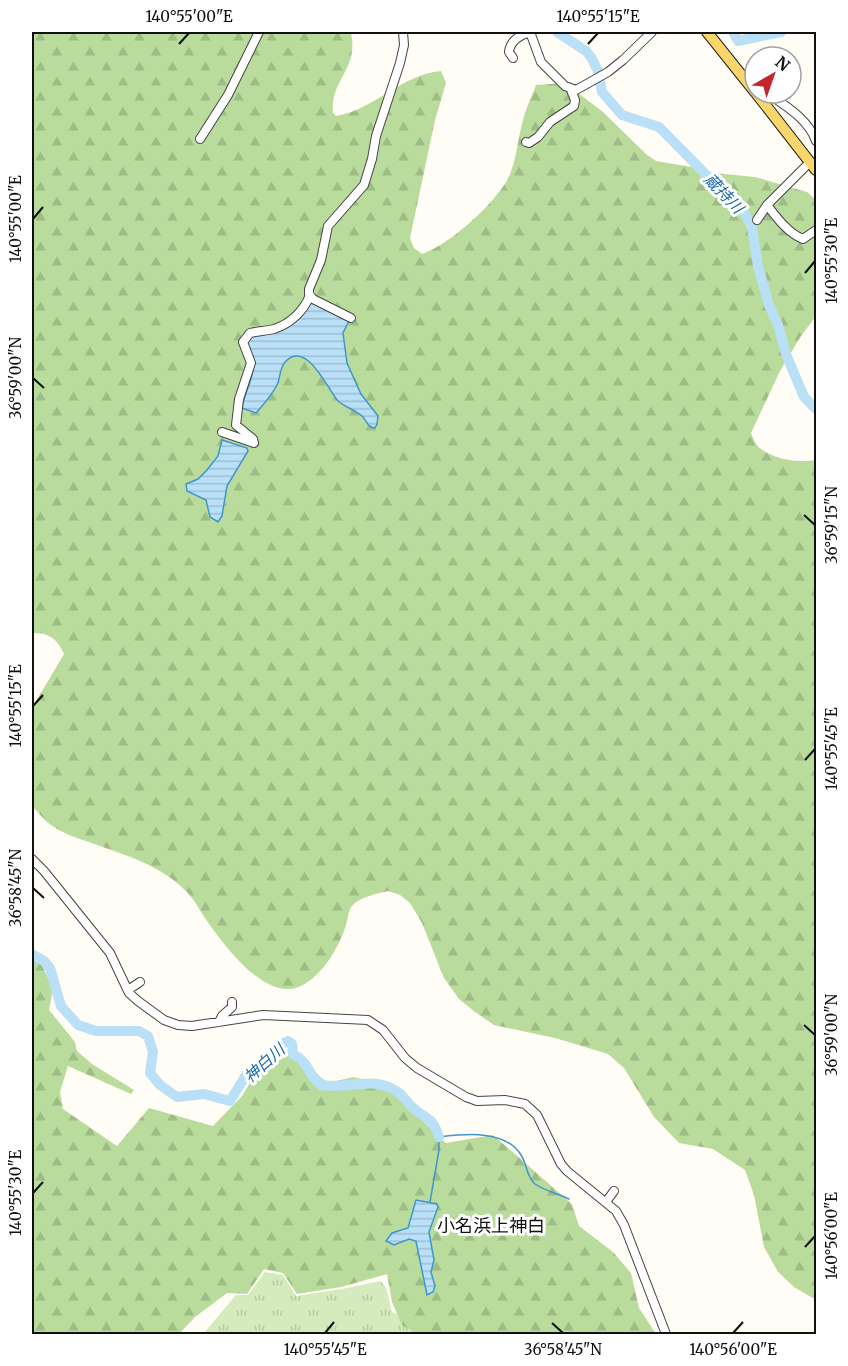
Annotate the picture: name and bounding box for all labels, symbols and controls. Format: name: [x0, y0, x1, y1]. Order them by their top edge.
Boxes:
text: 140°55'00"E: [145, 7, 233, 26]
text: 140°55'15"E: [557, 7, 640, 26]
north arrow: [743, 45, 803, 105]
text: N: [771, 52, 794, 75]
water label: 蔵持川: [700, 169, 749, 219]
text: 140°55'00"E: [6, 175, 25, 263]
text: 140°55'30"E: [822, 217, 841, 304]
text: 36°59'00"N: [6, 337, 25, 419]
text: 36°59'15"N: [822, 486, 841, 564]
text: 140°55'15"E: [6, 664, 25, 747]
text: 140°55'45"E: [822, 707, 841, 791]
text: 36°58'45"N: [6, 849, 25, 927]
text: 36°59'00"N: [822, 994, 841, 1076]
water label: 神白川: [239, 1038, 290, 1086]
text: 140°55'30"E: [6, 1149, 25, 1236]
text: 140°56'00"E: [822, 1192, 841, 1280]
district label: 小名浜上神白: [437, 1214, 545, 1237]
text: 140°55'45"E: [283, 1340, 367, 1359]
text: 36°58'45"N: [524, 1340, 602, 1359]
text: 140°56'00"E: [689, 1340, 777, 1359]

